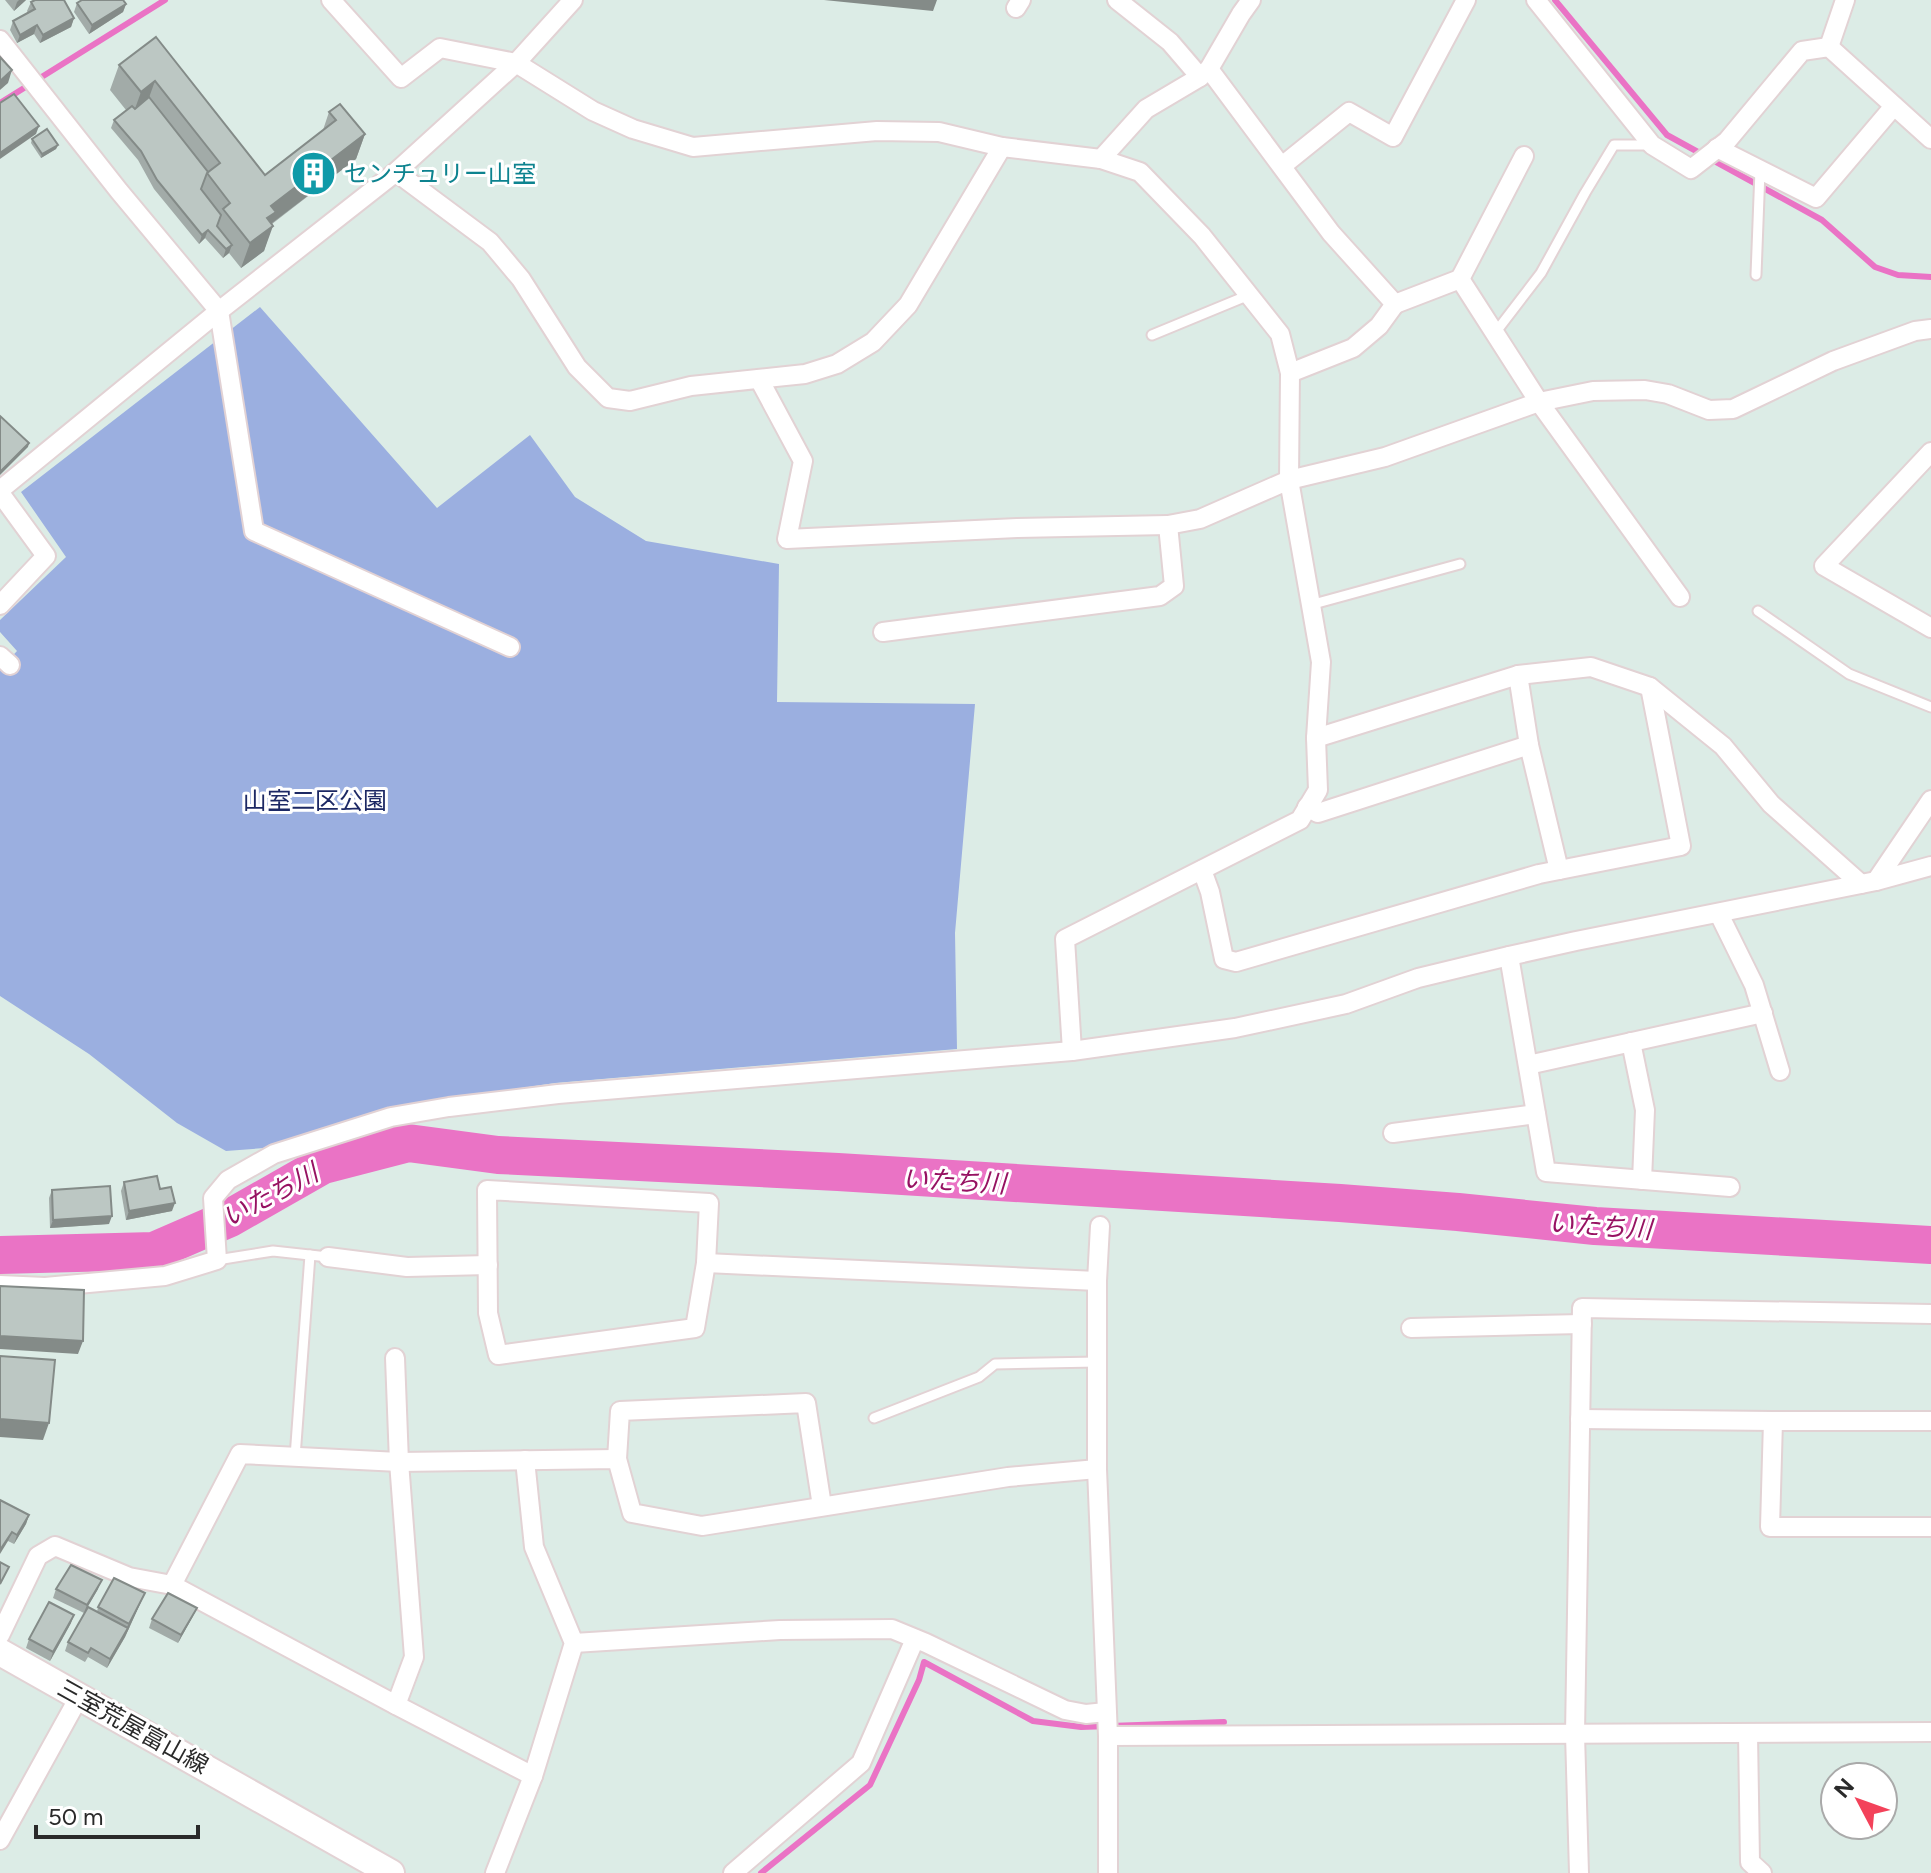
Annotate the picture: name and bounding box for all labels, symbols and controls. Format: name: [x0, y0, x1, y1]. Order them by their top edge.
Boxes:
building icon: センチュリー山室: [289, 150, 337, 198]
place label: センチュリー山室: [344, 159, 536, 188]
park label: 山室二区公園: [243, 786, 387, 815]
water label: いたち川: [217, 1155, 326, 1234]
water label: いたち川: [901, 1162, 1010, 1200]
water label: いたち川: [1547, 1206, 1656, 1246]
street label: 三室荒屋富山線: [53, 1673, 214, 1780]
north arrow: [1819, 1761, 1899, 1841]
text: N: [1829, 1773, 1860, 1803]
scale bar: [36, 1789, 198, 1839]
text: 50 m: [48, 1802, 104, 1831]

